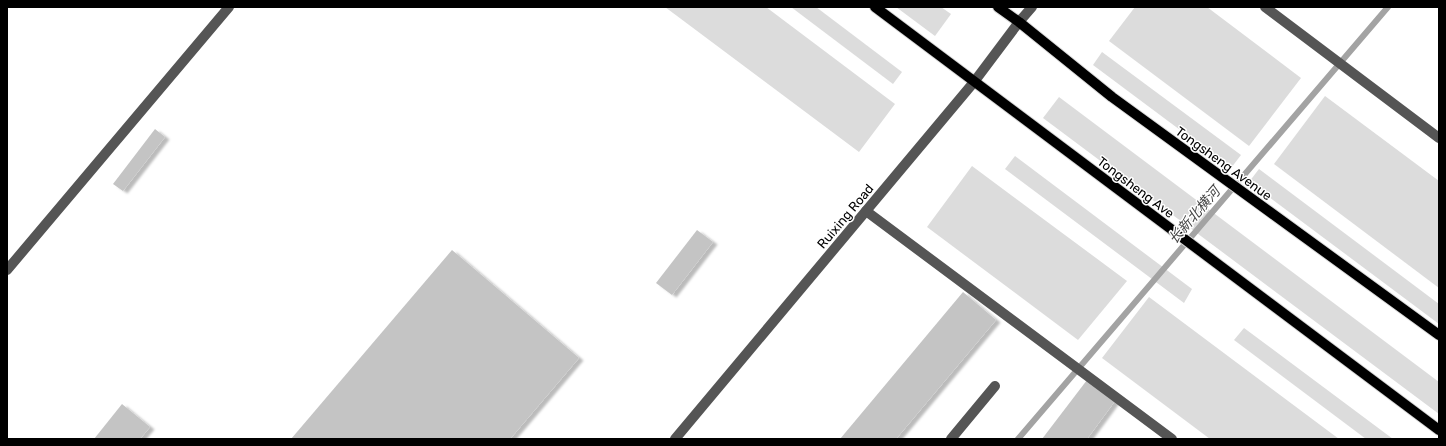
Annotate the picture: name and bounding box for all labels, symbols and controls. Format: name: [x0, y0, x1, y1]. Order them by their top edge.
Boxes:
street label: Tongsheng Avenue: [1172, 123, 1275, 204]
street label: Tongsheng Ave: [1094, 154, 1177, 222]
street label: Ruixing Road: [814, 181, 877, 252]
water label: 长新北横河: [1165, 181, 1226, 247]

